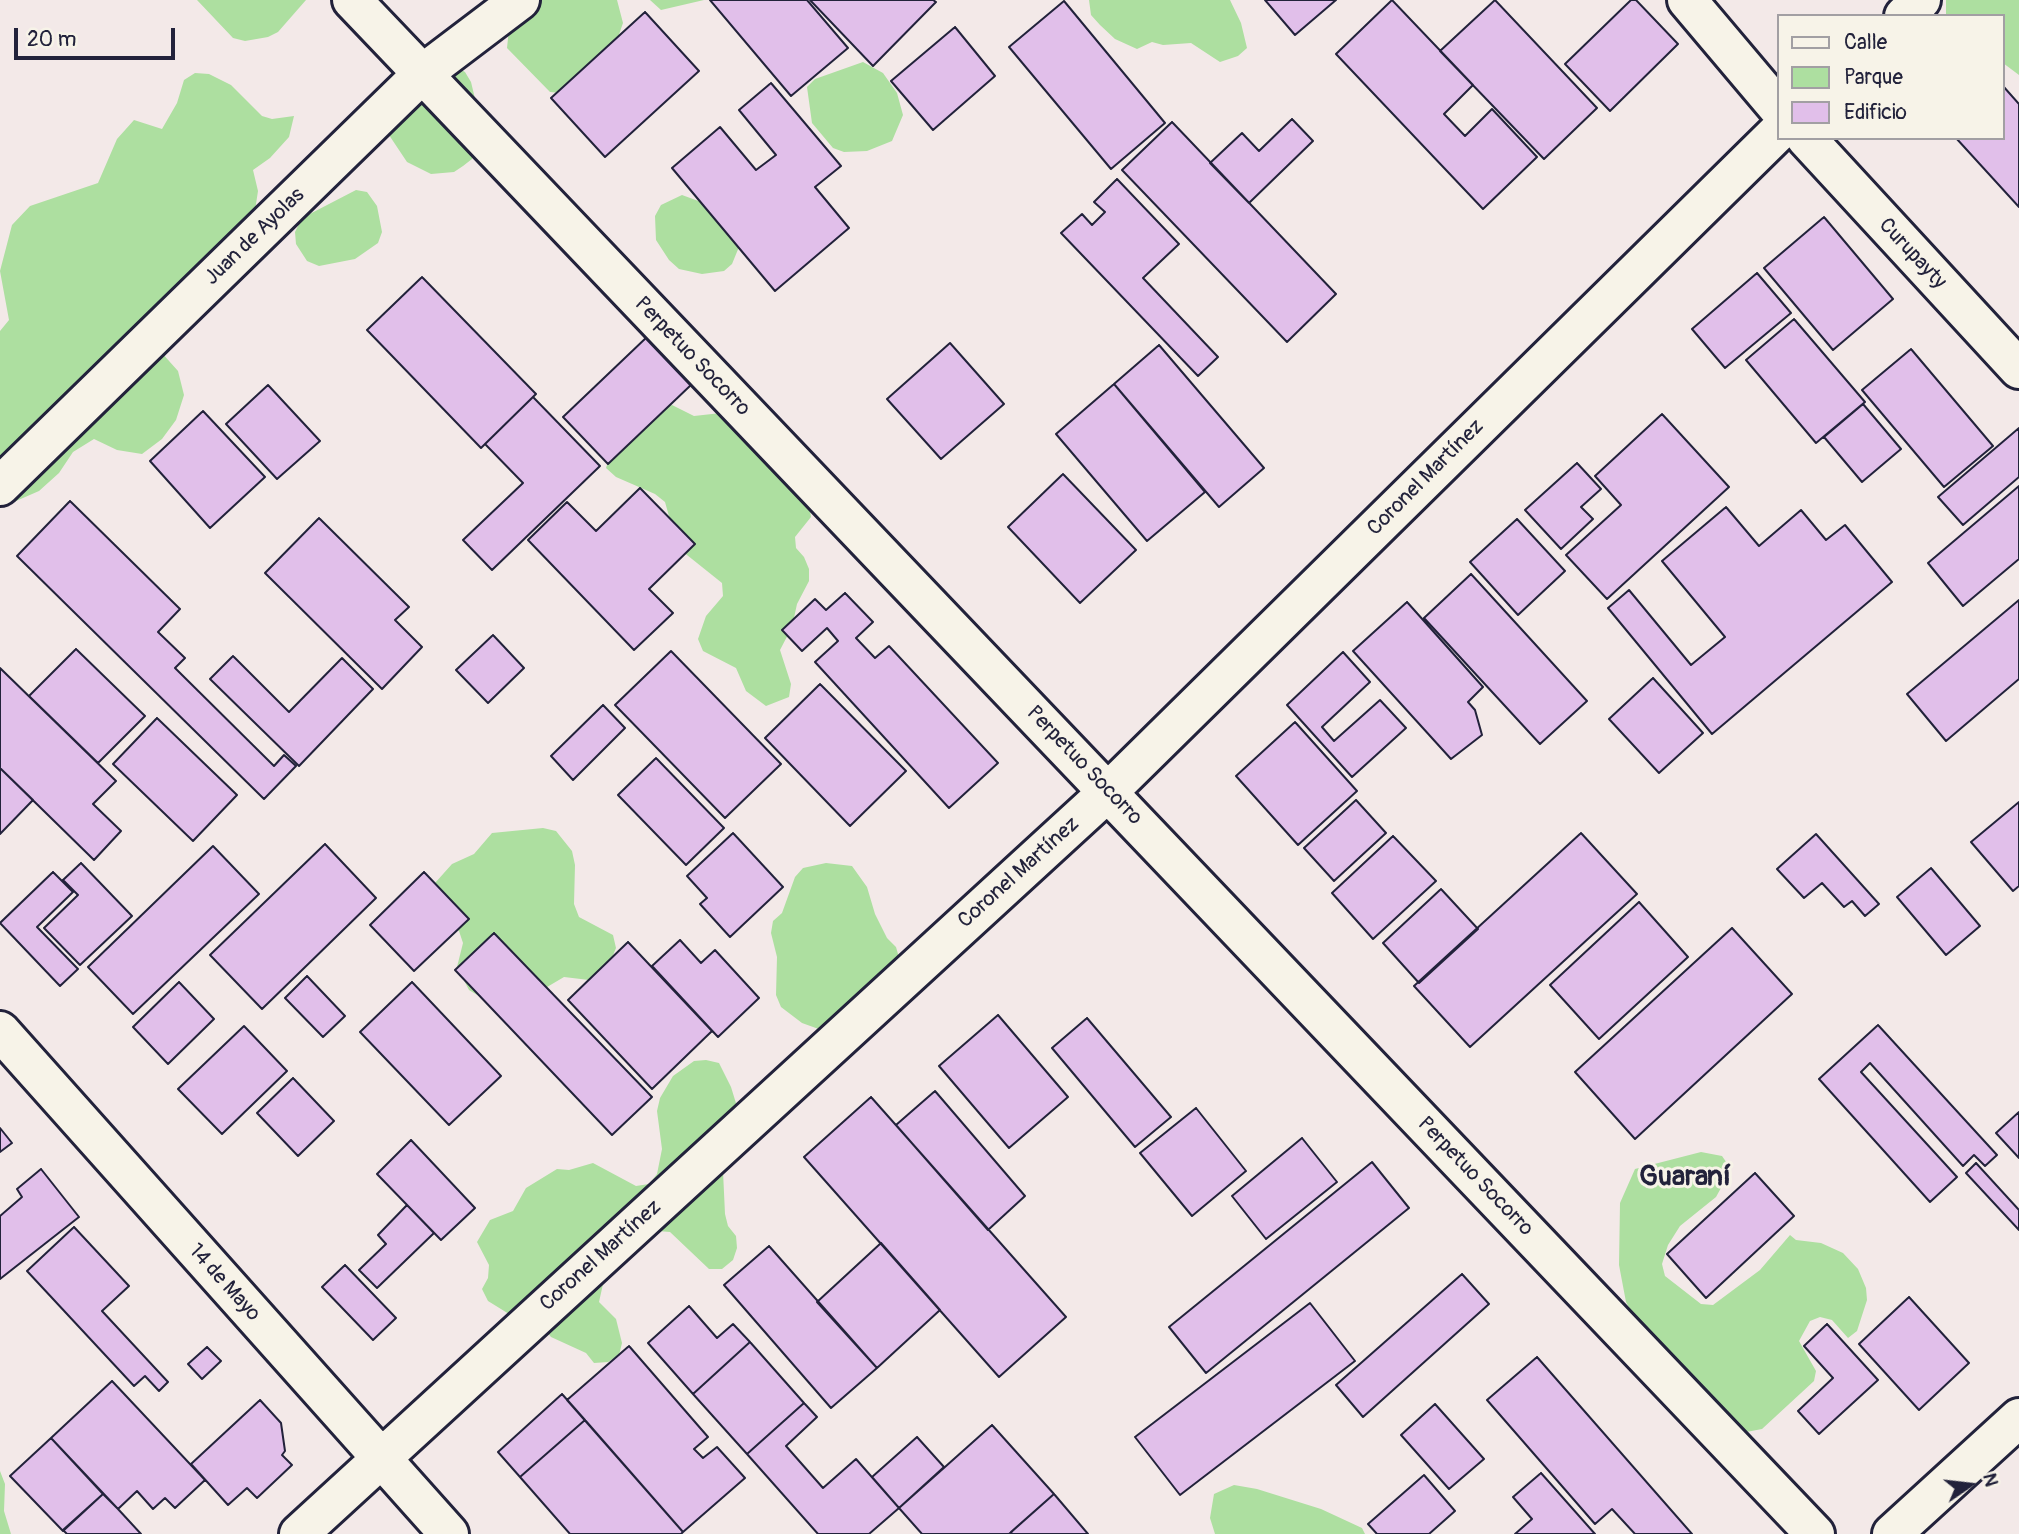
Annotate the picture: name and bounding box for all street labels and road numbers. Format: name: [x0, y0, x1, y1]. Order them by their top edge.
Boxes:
street label: Juan de Ayolas: [200, 183, 310, 291]
street label: Curupayty: [1873, 213, 1951, 295]
street label: Perpetuo Socorro: [629, 292, 755, 422]
street label: Coronel Martínez: [1363, 415, 1489, 541]
street label: Perpetuo Socorro: [1021, 701, 1147, 831]
street label: Coronel Martínez: [953, 812, 1085, 934]
street label: Perpetuo Socorro: [1412, 1112, 1538, 1242]
street label: Coronel Martínez: [535, 1195, 667, 1317]
street label: 14 de Mayo: [183, 1239, 265, 1327]

